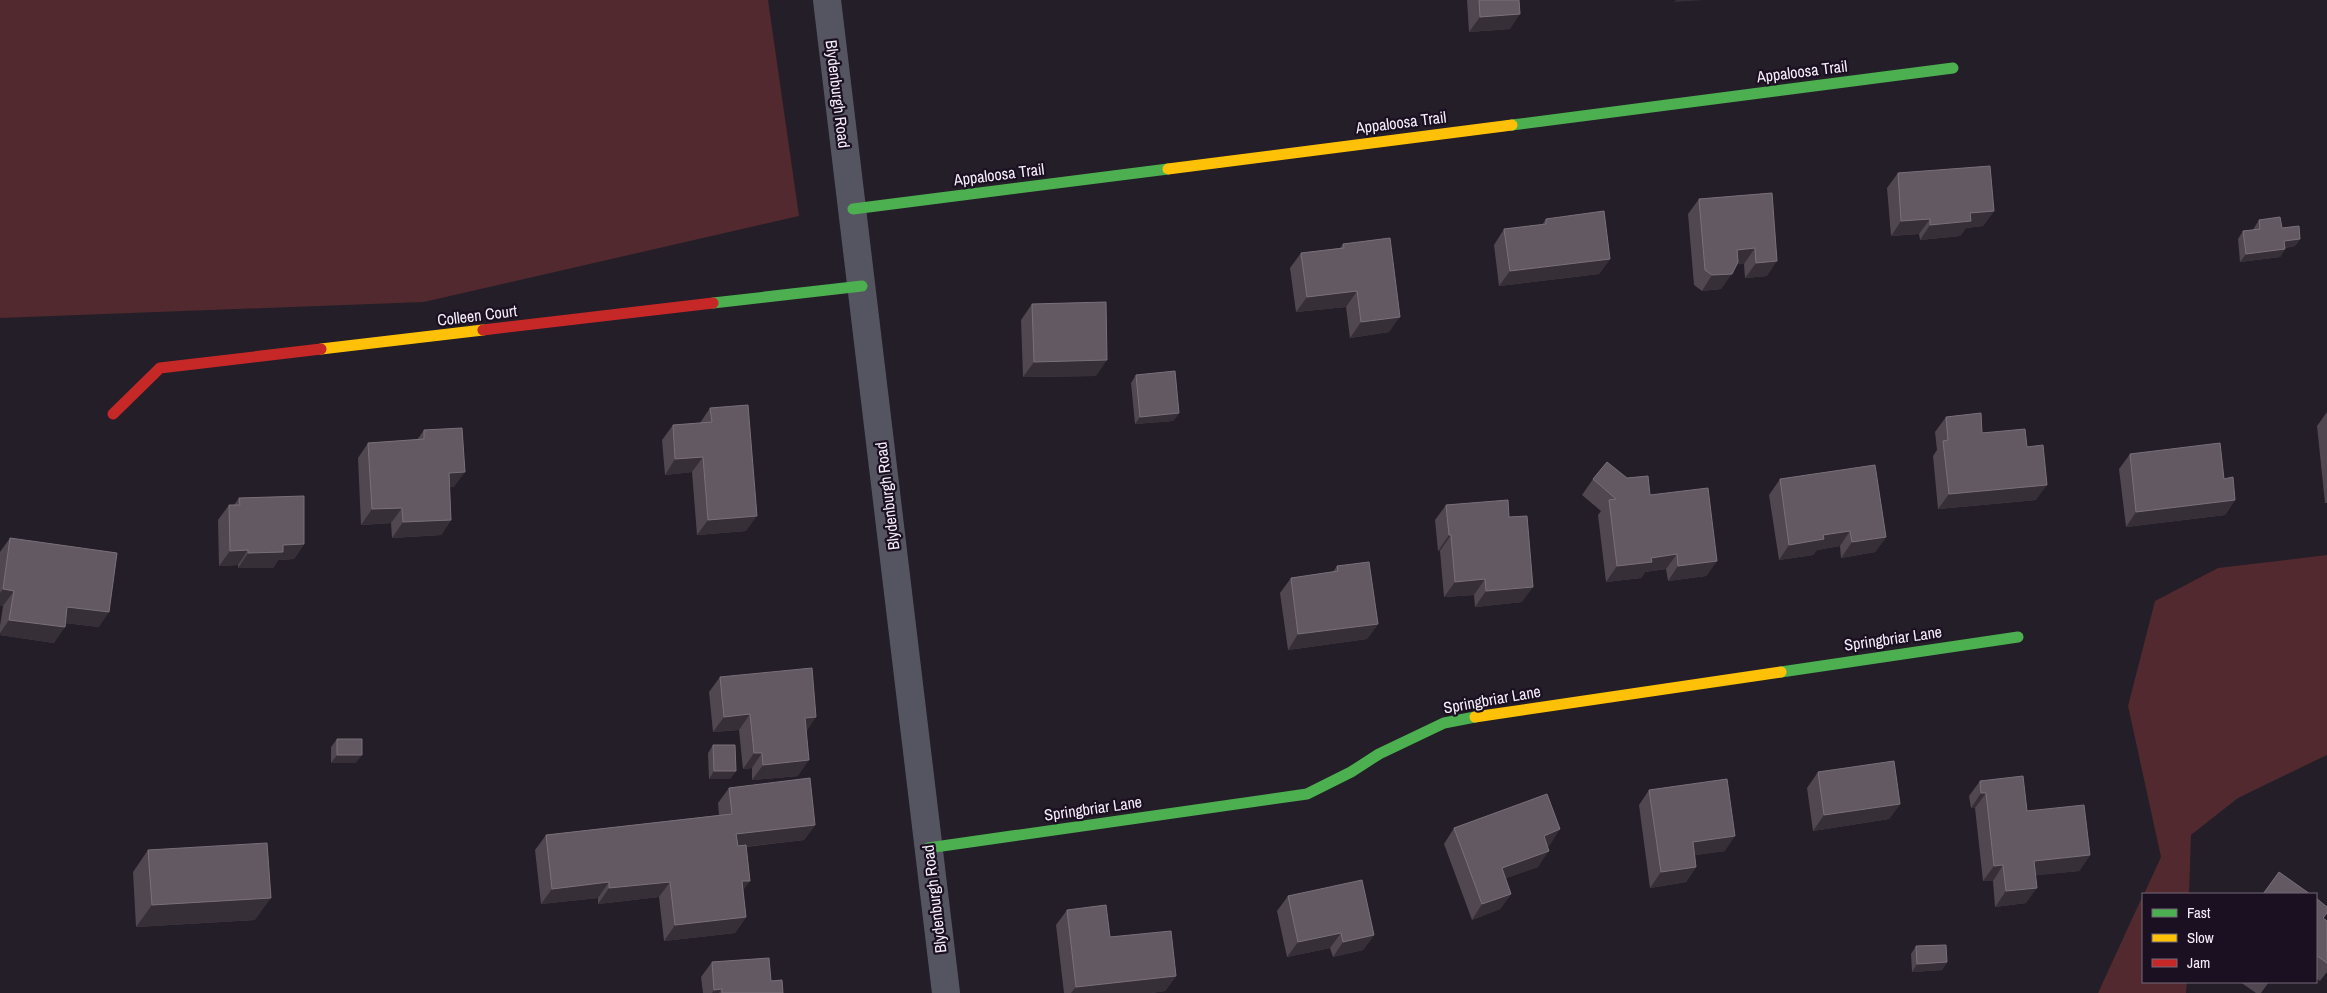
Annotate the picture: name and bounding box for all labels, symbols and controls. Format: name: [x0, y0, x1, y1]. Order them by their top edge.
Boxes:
street label: Blydenburgh Road: [820, 39, 856, 149]
street label: Appaloosa Trail: [1754, 55, 1849, 88]
street label: Appaloosa Trail: [1353, 106, 1448, 139]
street label: Appaloosa Trail: [951, 158, 1046, 191]
street label: Colleen Court: [436, 299, 518, 331]
street label: Blydenburgh Road: [869, 441, 905, 551]
street label: Springbriar Lane: [1843, 620, 1943, 656]
street label: Springbriar Lane: [1442, 680, 1542, 718]
street label: Springbriar Lane: [1043, 790, 1143, 826]
street label: Blydenburgh Road: [916, 844, 952, 954]
legend: [2142, 893, 2317, 983]
text: Fast: [2187, 902, 2211, 923]
text: Slow: [2187, 927, 2214, 948]
text: Jam: [2187, 952, 2210, 973]

